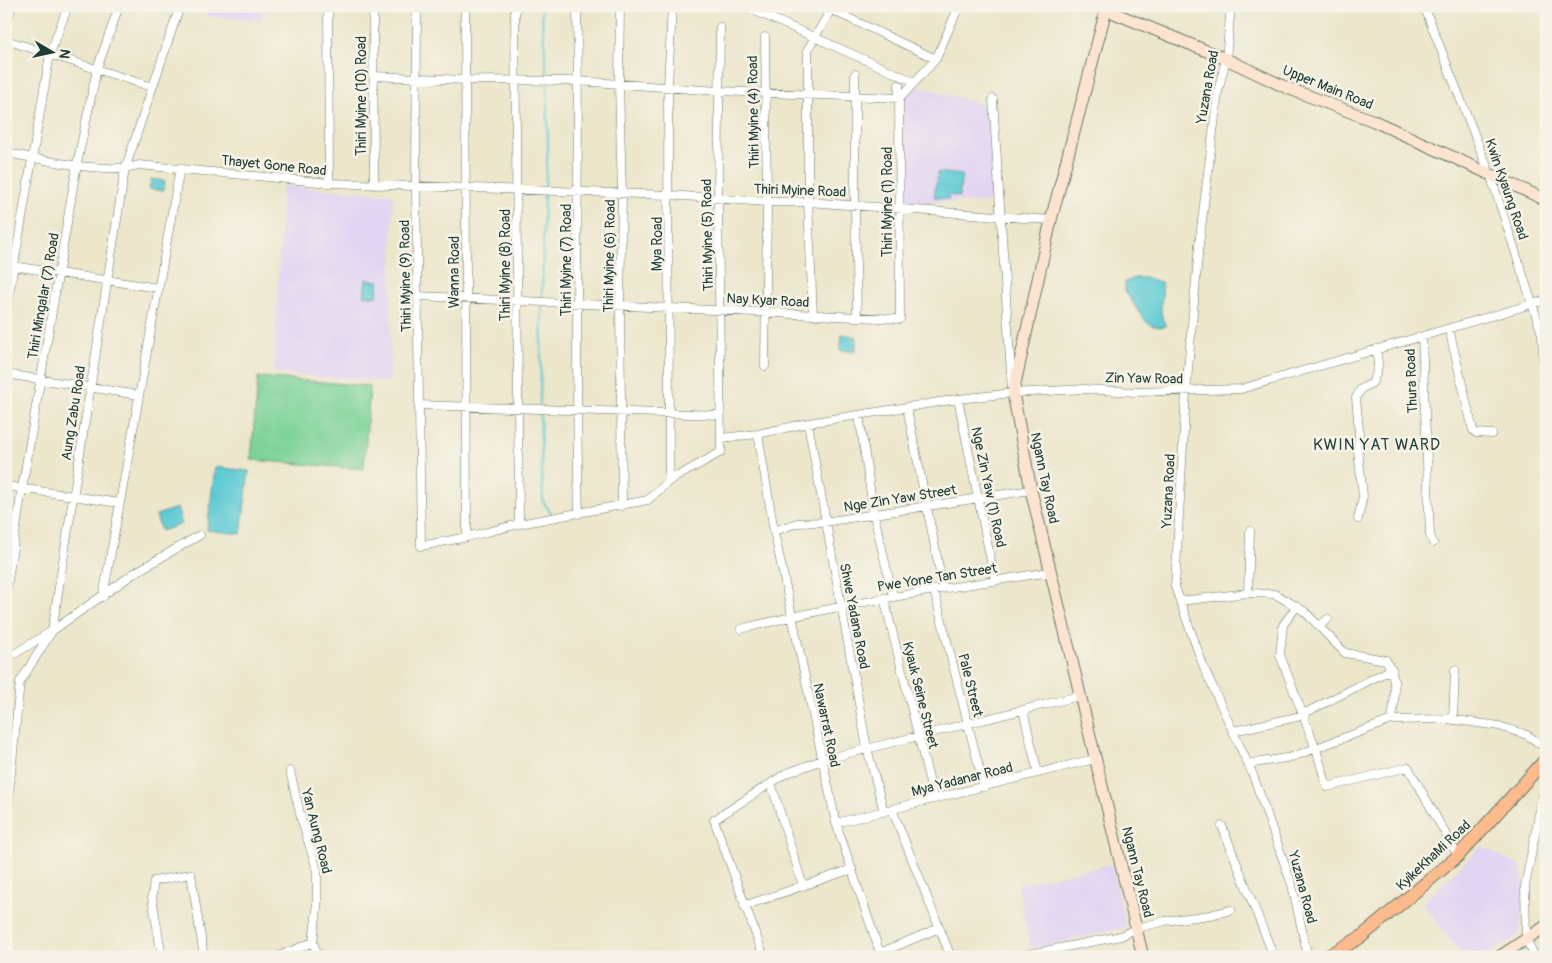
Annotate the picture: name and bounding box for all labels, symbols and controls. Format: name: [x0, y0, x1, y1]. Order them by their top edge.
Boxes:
north arrow: [28, 28, 78, 78]
street label: Thiri Myine (10) Road: [353, 36, 370, 156]
text: N: [55, 48, 73, 60]
street label: Yuzana Road: [1192, 49, 1222, 126]
street label: Thiri Myine (4) Road: [744, 55, 763, 169]
street label: Upper Main Road: [1280, 62, 1376, 113]
street label: Kwin Kyaung Road: [1481, 136, 1532, 242]
street label: Thiri Myine (1) Road: [879, 147, 896, 257]
street label: Thayet Gone Road: [220, 152, 328, 179]
street label: Thiri Myine (5) Road: [698, 178, 717, 292]
street label: Thiri Myine Road: [753, 180, 847, 201]
street label: Thiri Myine (6) Road: [600, 199, 619, 313]
street label: Thiri Myine (7) Road: [558, 204, 575, 316]
street label: Thiri Myine (8) Road: [497, 209, 514, 321]
street label: Mya Road: [649, 217, 666, 271]
street label: Thiri Myine (9) Road: [396, 220, 415, 332]
street label: Thiri Mingalar (7) Road: [24, 231, 63, 361]
street label: Wanna Road: [446, 236, 463, 308]
street label: Nay Kyar Road: [726, 290, 810, 311]
street label: Thura Road: [1402, 348, 1421, 414]
street label: Aung Zabu Road: [58, 364, 89, 462]
street label: Zin Yaw Road: [1105, 369, 1183, 388]
street label: Nge Zin Yaw (1) Road: [967, 425, 1010, 549]
street label: Ngann Tay Road: [1027, 431, 1063, 525]
district label: KWIN YAT WARD: [1313, 435, 1441, 455]
street label: Yuzana Road: [1158, 453, 1179, 530]
street label: Nge Zin Yaw Street: [843, 481, 958, 516]
street label: Pwe Yone Tan Street: [876, 560, 999, 595]
street label: Shwe Yadana Road: [836, 562, 873, 671]
street label: Kyauk Seine Street: [899, 640, 942, 751]
street label: Pale Street: [954, 652, 987, 719]
street label: Nawarrat Road: [809, 681, 844, 769]
street label: Mya Yadanar Road: [910, 759, 1015, 800]
street label: Yan Aung Road: [297, 786, 335, 876]
street label: KyikeKhaMi Road: [1393, 816, 1474, 894]
street label: Ngann Tay Road: [1118, 825, 1157, 919]
street label: Yuzana Road: [1284, 848, 1320, 925]

